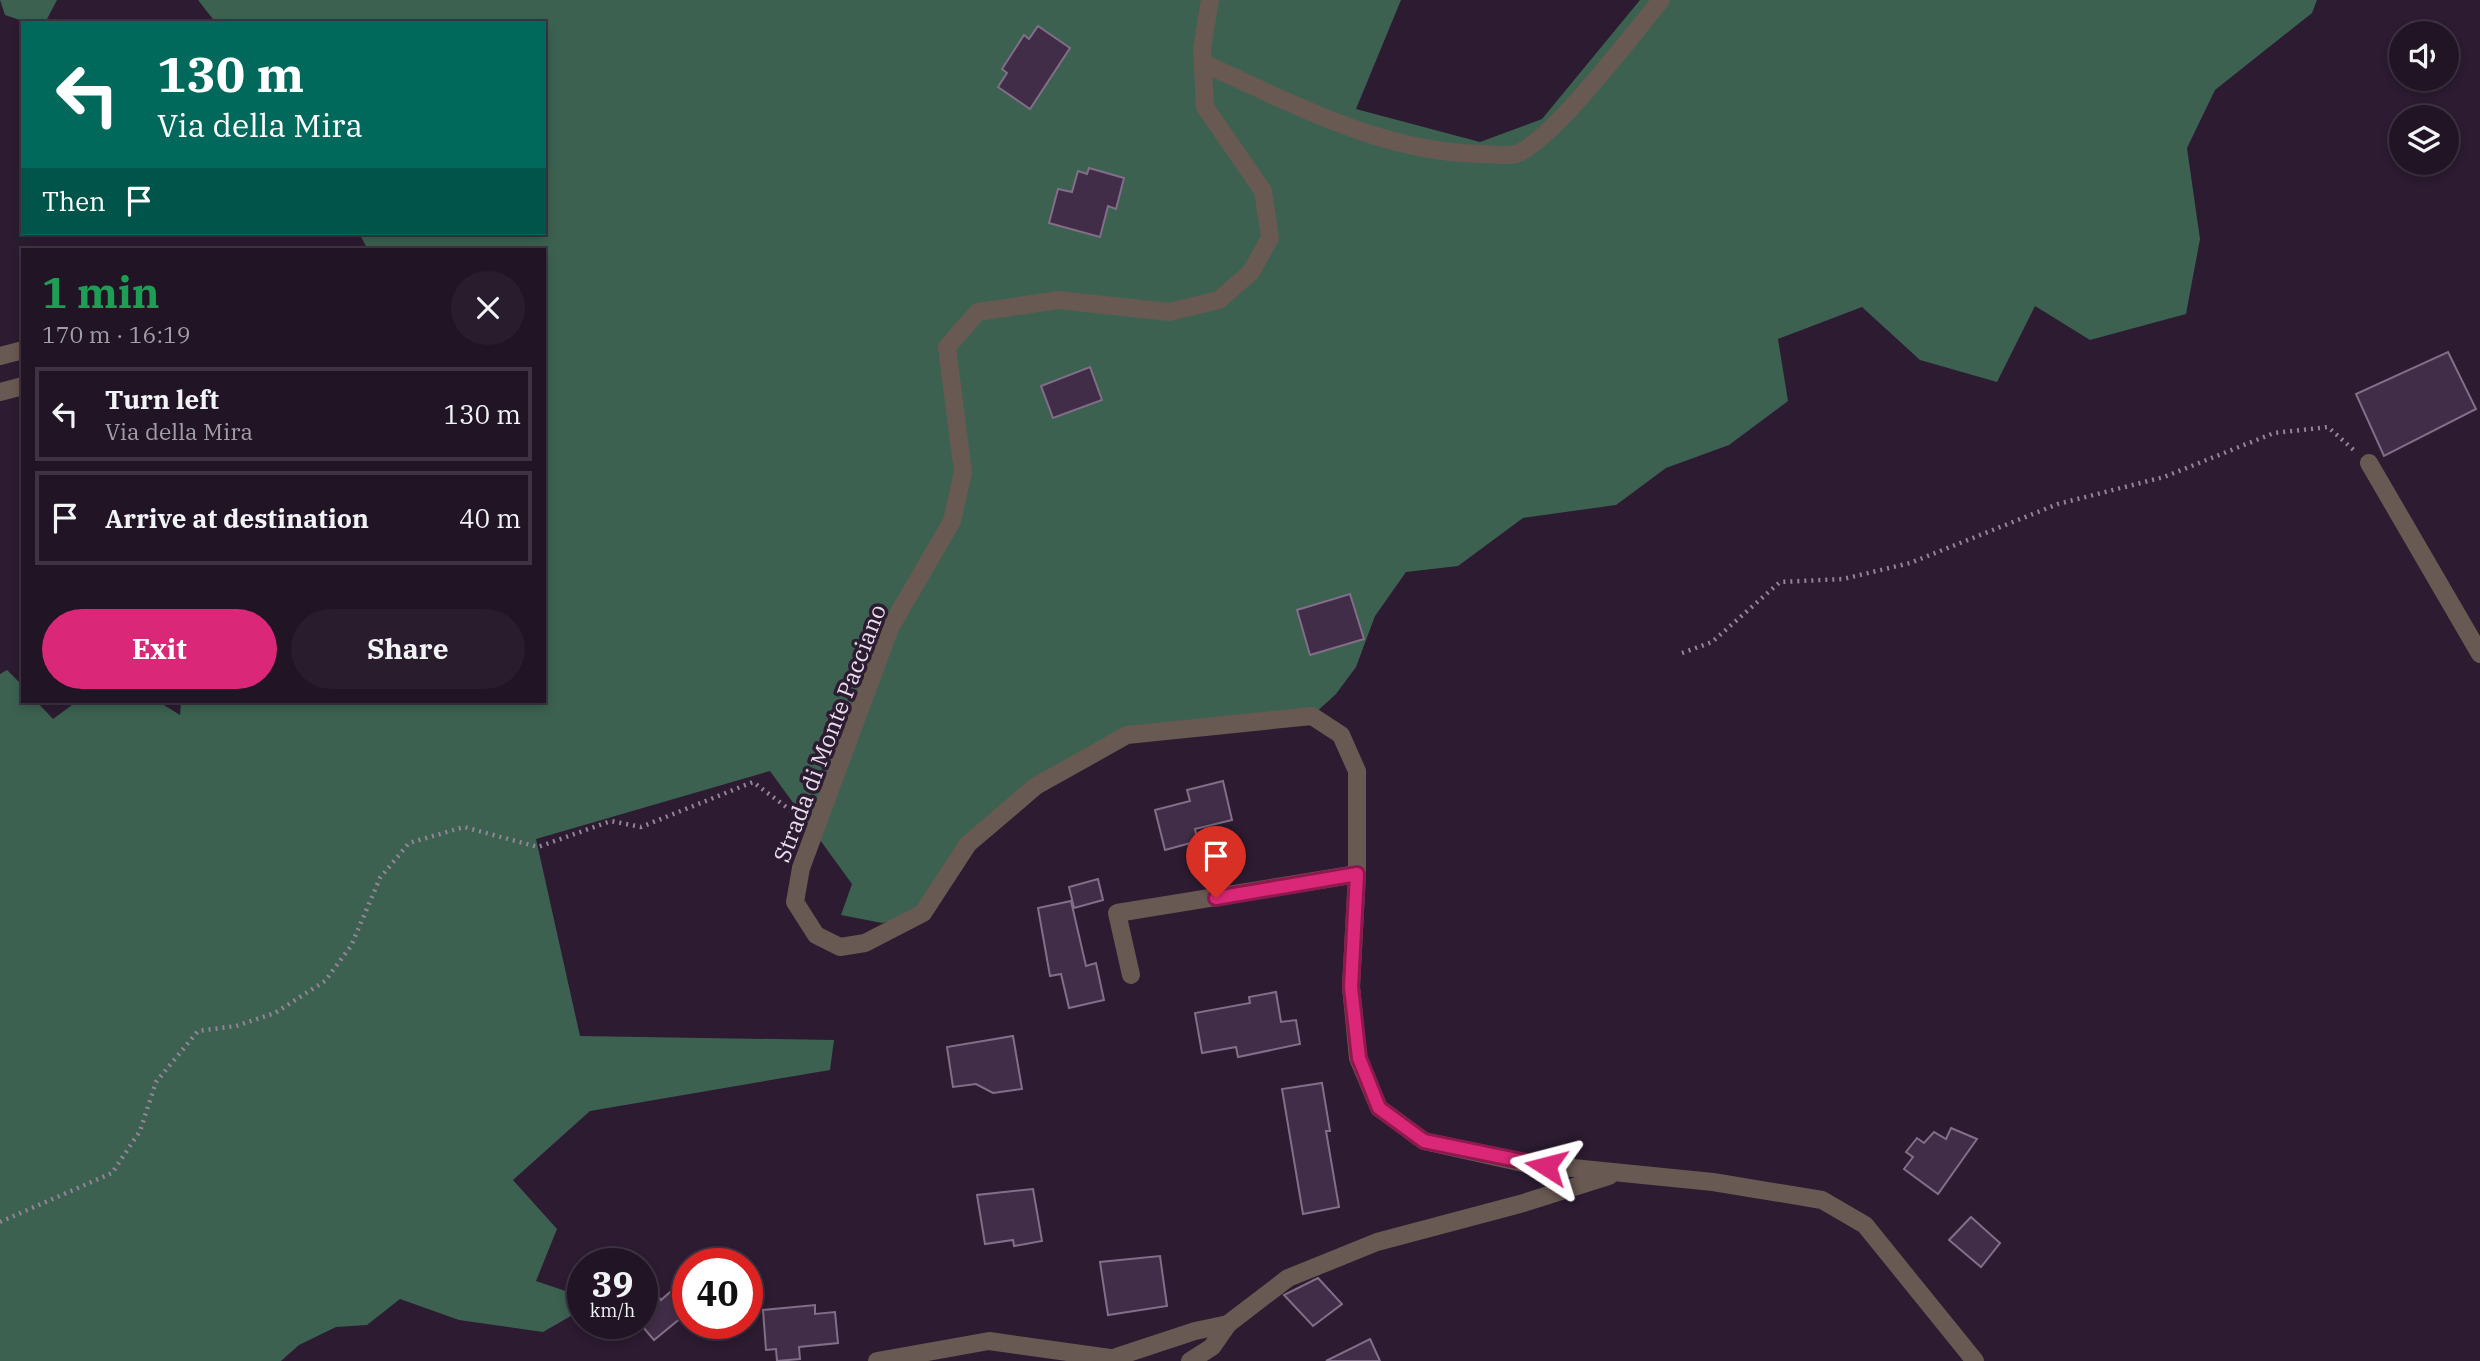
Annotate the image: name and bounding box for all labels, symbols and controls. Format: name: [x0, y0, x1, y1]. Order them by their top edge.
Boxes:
map controls: [2389, 21, 2459, 175]
button: sound: [2389, 21, 2459, 91]
text: 130 m: [157, 42, 304, 105]
icon: left: [42, 49, 133, 140]
text: Via della Mira: [157, 104, 363, 146]
button: layers: [2389, 105, 2459, 175]
icon: arrive: [120, 182, 158, 220]
text: Then: [42, 184, 106, 218]
text: 1 min: [42, 265, 160, 320]
button: close: [451, 271, 525, 345]
text: 170 m · 16:19: [42, 319, 191, 349]
text: Turn left: [105, 382, 219, 416]
icon: left: [46, 395, 84, 433]
text: 130 m: [443, 397, 521, 431]
text: Via della Mira: [105, 416, 253, 446]
icon: arrive: [46, 499, 84, 537]
text: Arrive at destination: [105, 501, 369, 535]
text: 40 m: [459, 501, 521, 535]
street label: Strada di Monte Pacciano: [766, 600, 892, 866]
button: Exit: [42, 609, 277, 689]
button: Share: [291, 609, 525, 689]
pin: [1186, 826, 1246, 898]
icon: arrive: [1197, 837, 1235, 875]
position arrow: [1509, 1129, 1583, 1203]
speed limit sign: 40: [672, 1248, 763, 1339]
text: 39: [591, 1261, 634, 1307]
text: km/h: [590, 1299, 635, 1322]

